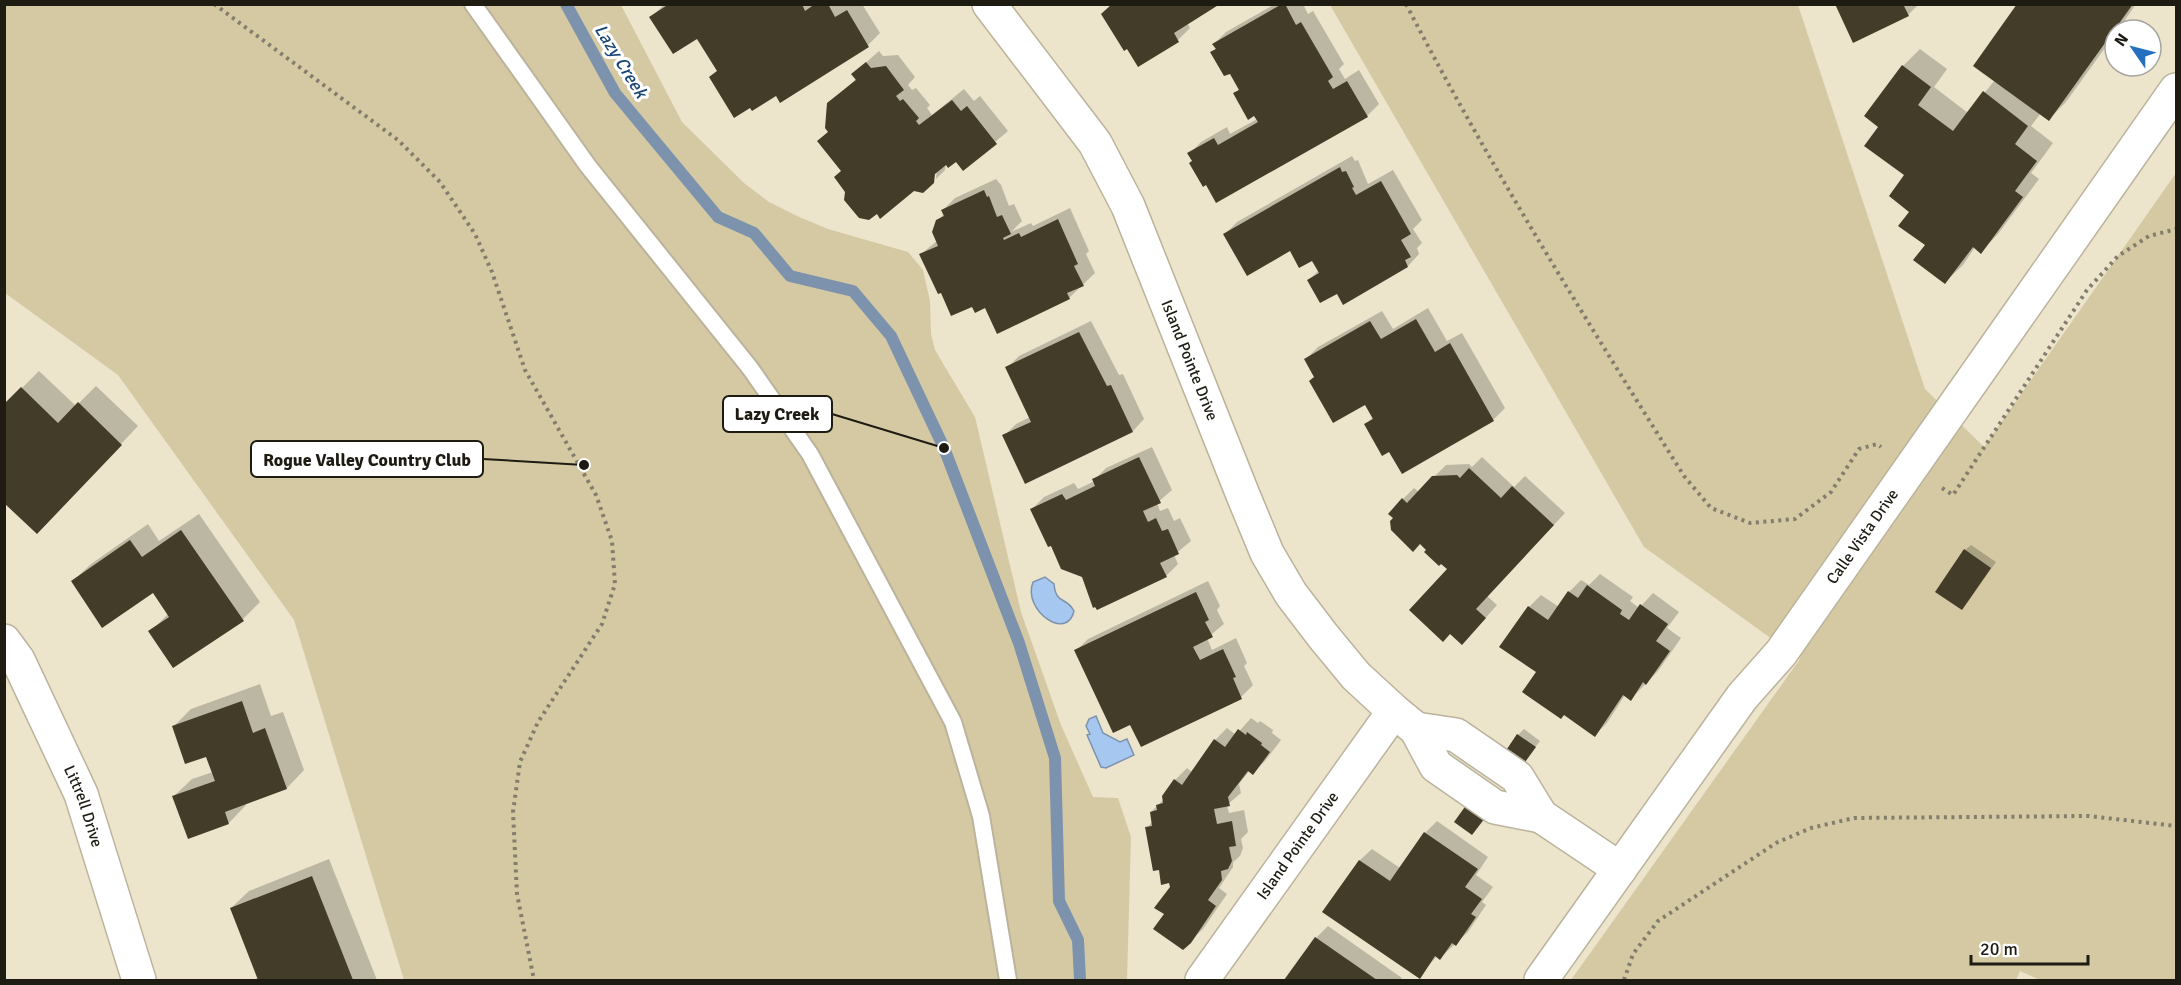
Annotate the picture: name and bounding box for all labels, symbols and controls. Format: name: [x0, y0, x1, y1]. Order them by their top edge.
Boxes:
north arrow: [2103, 18, 2163, 78]
water label: Lazy Creek: [590, 20, 653, 104]
text: N: [2110, 30, 2133, 50]
street label: Island Pointe Drive: [1156, 297, 1222, 424]
callout: Lazy Creek: [723, 396, 832, 432]
text: Lazy Creek: [735, 403, 820, 425]
callout: Rogue Valley Country Club: [251, 441, 483, 477]
text: Rogue Valley Country Club: [263, 449, 471, 471]
street label: Calle Vista Drive: [1822, 485, 1903, 588]
street label: Littrell Drive: [59, 762, 107, 850]
street label: Island Pointe Drive: [1252, 788, 1343, 904]
scale bar: [1971, 928, 2088, 966]
text: 20 m: [1980, 938, 2018, 960]

